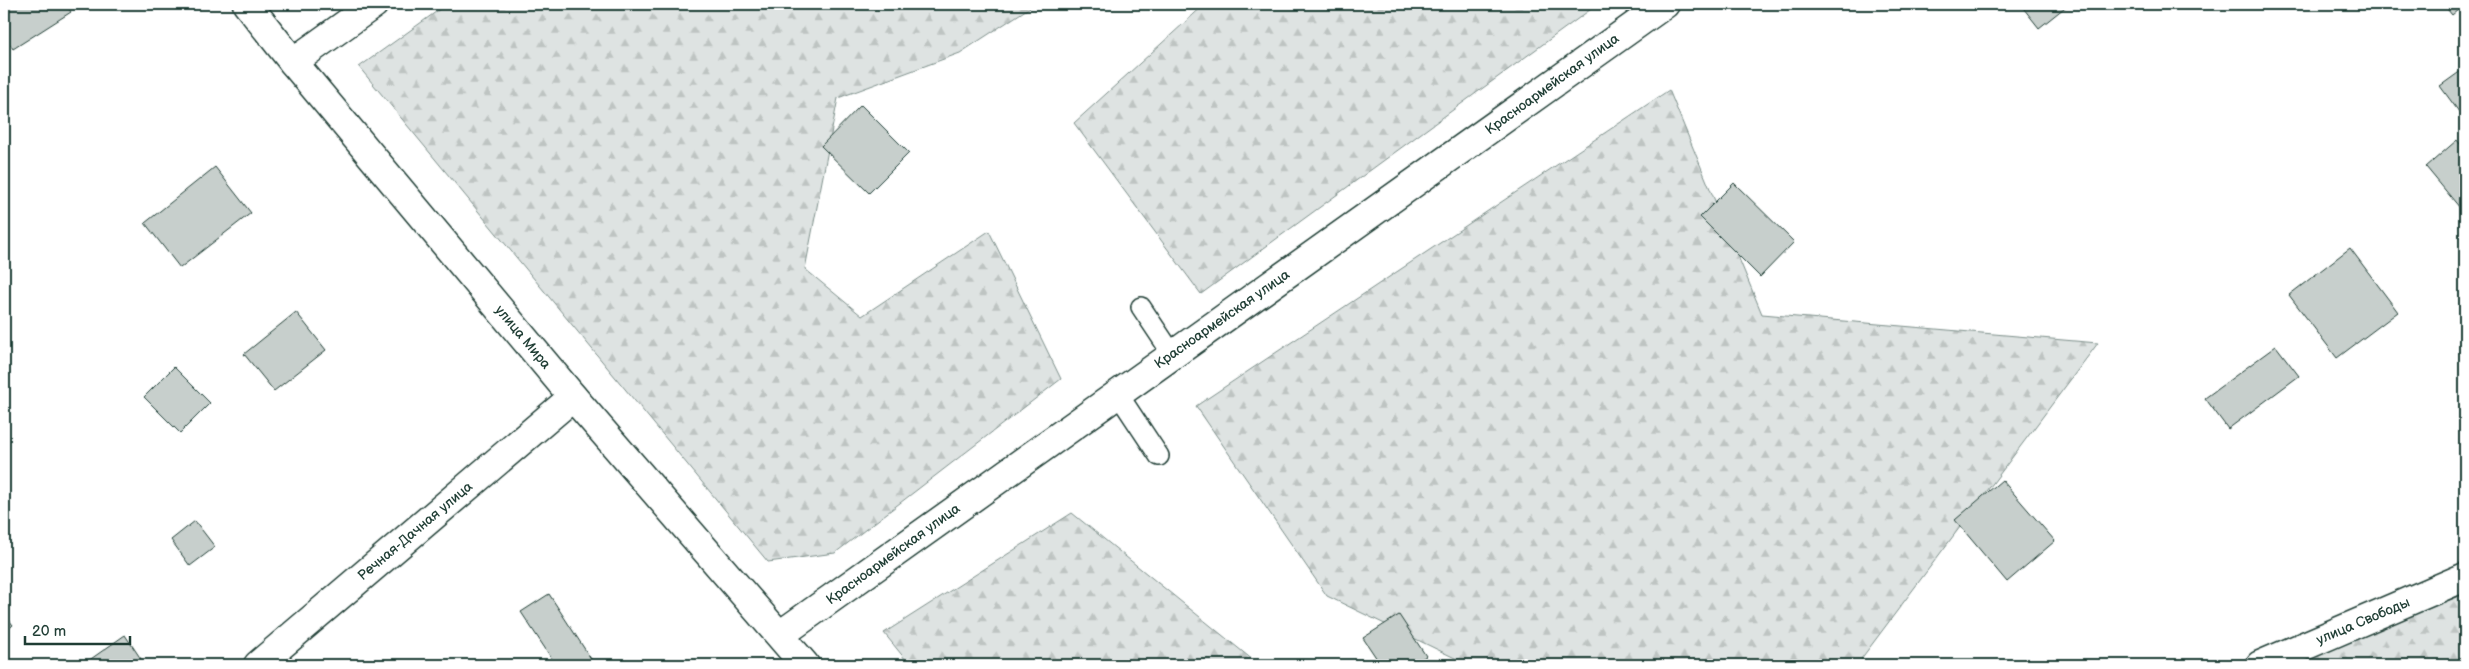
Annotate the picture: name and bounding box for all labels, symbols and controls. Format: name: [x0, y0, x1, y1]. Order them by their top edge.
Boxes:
street label: Красноармейская улица: [1482, 29, 1623, 138]
street label: Красноармейская улица: [1151, 265, 1293, 372]
street label: улица Мира: [491, 302, 555, 373]
street label: Речная-Дачная улица: [354, 477, 477, 584]
street label: Красноармейская улица: [823, 499, 964, 608]
street label: улица Свободы: [2314, 594, 2412, 648]
scale bar: [25, 614, 130, 646]
text: 20 m: [32, 622, 66, 641]

